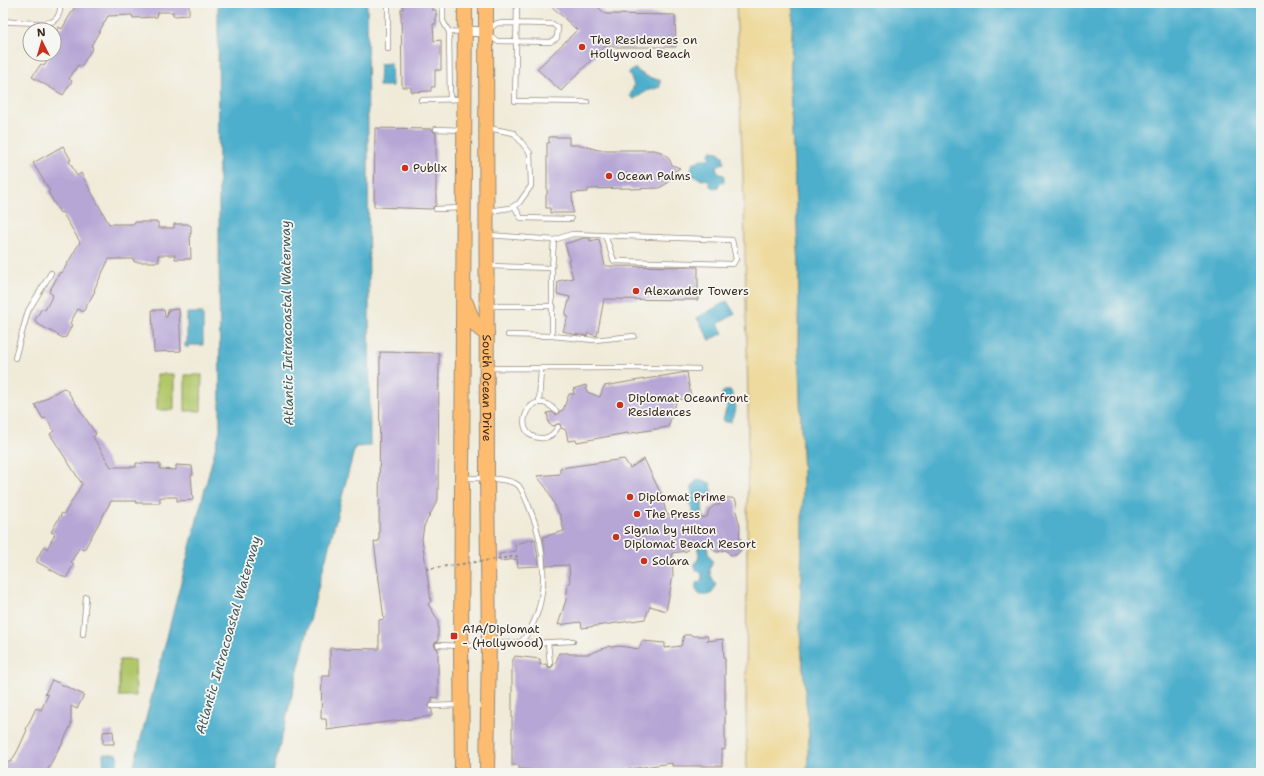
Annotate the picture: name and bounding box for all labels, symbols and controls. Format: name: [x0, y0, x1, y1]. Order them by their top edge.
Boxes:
north arrow: [22, 22, 62, 62]
text: N: [36, 25, 46, 40]
place label: The Residences on Hollywood Beach: [590, 32, 697, 62]
marker: The Residences on Hollywood Beach: [577, 42, 587, 52]
place label: Publix: [413, 160, 447, 176]
marker: Publix: [400, 163, 410, 173]
place label: Ocean Palms: [617, 168, 691, 184]
marker: Ocean Palms: [604, 171, 614, 181]
water label: Atlantic Intracoastal Waterway: [277, 220, 297, 426]
place label: Alexander Towers: [644, 283, 749, 299]
marker: Alexander Towers: [631, 286, 641, 296]
street label: South Ocean Drive: [479, 335, 495, 442]
place label: Diplomat Oceanfront Residences: [628, 390, 749, 420]
marker: Diplomat Oceanfront Residences: [615, 400, 625, 410]
place label: Diplomat Prime: [638, 489, 726, 505]
marker: Diplomat Prime: [625, 492, 635, 502]
place label: The Press: [645, 506, 700, 522]
marker: The Press: [632, 509, 642, 519]
place label: Signia by Hilton Diplomat Beach Resort: [624, 522, 756, 552]
marker: Signia by Hilton Diplomat Beach Resort: [611, 532, 621, 542]
water label: Atlantic Intracoastal Waterway: [192, 534, 264, 736]
place label: Solara: [652, 553, 689, 569]
marker: Solara: [639, 556, 649, 566]
place label: A1A/Diplomat - (Hollywood): [462, 621, 543, 651]
marker: A1A/Diplomat - (Hollywood): [449, 631, 459, 641]

